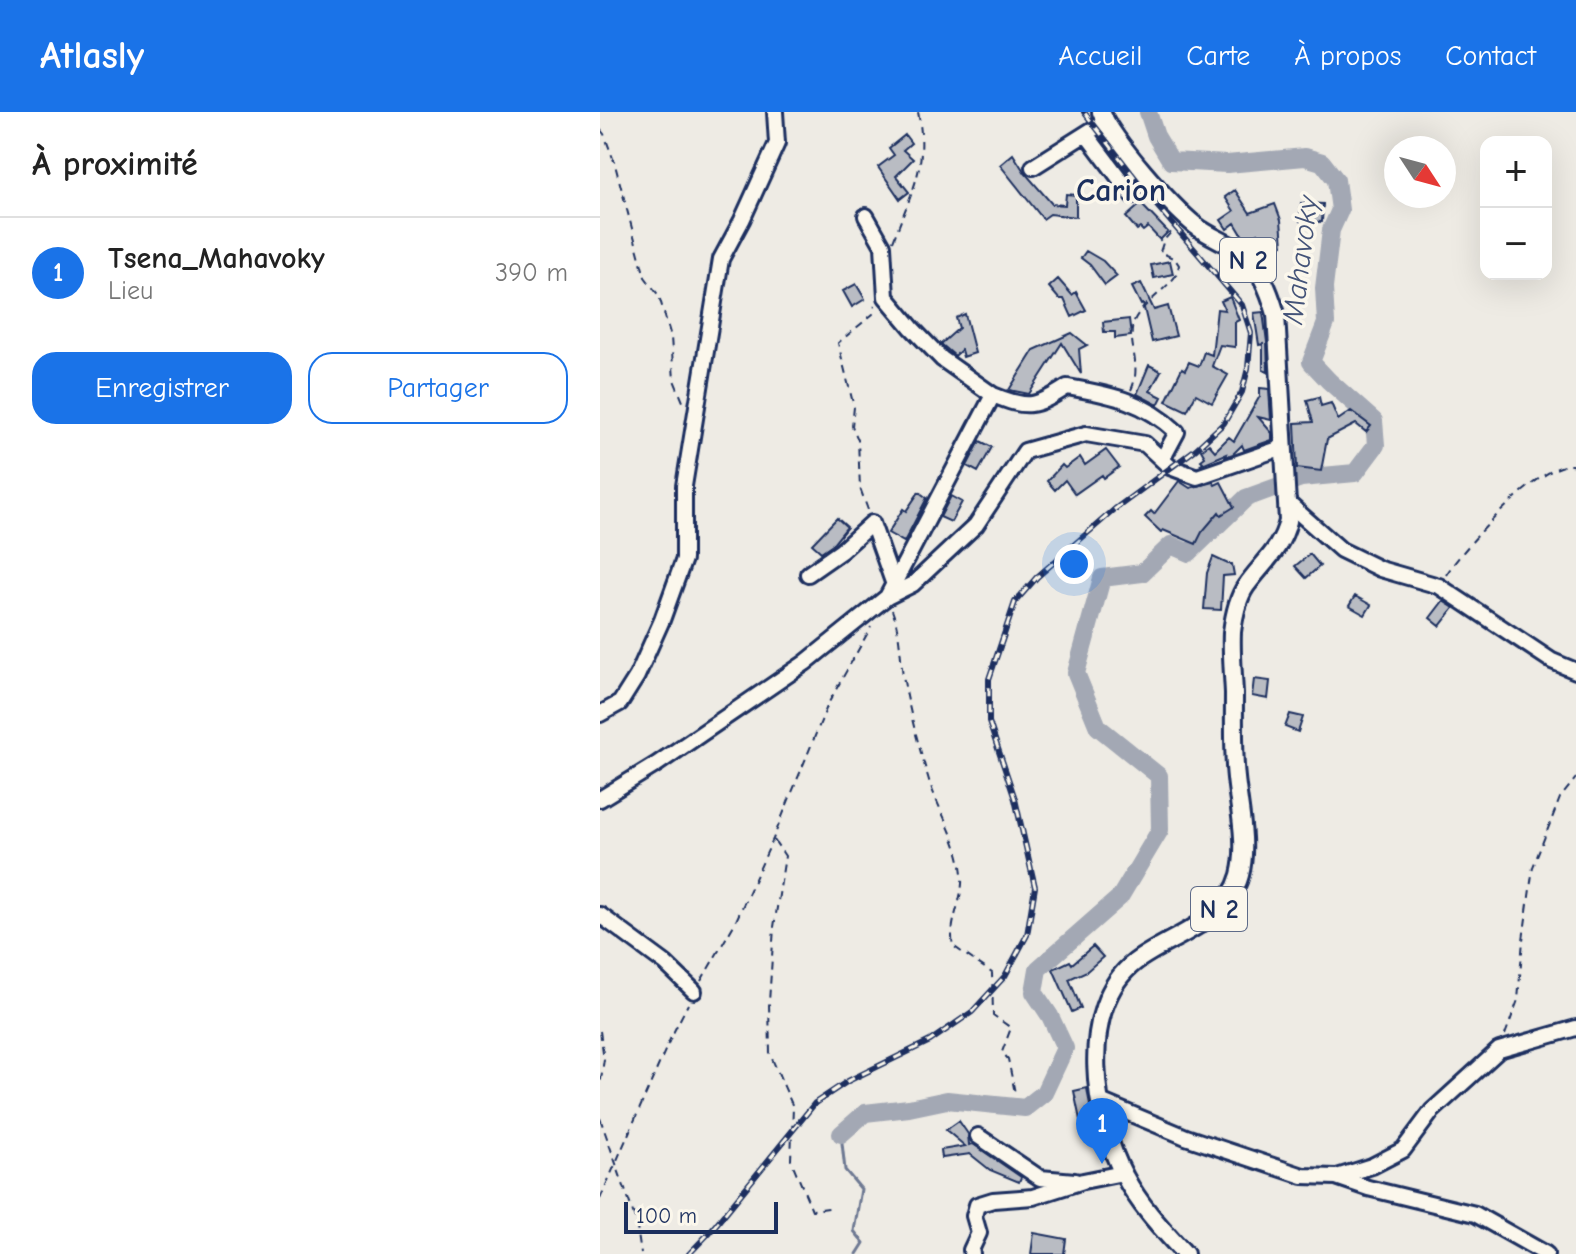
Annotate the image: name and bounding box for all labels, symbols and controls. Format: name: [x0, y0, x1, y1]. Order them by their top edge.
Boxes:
text: Atlasly: [40, 34, 144, 78]
text: Accueil: [1058, 40, 1142, 72]
text: Carte: [1186, 40, 1250, 72]
text: À propos: [1294, 40, 1401, 72]
text: Contact: [1445, 40, 1536, 72]
north arrow: [1384, 136, 1456, 208]
map controls: [1480, 136, 1552, 280]
button: +: [1480, 136, 1552, 208]
text: À proximité: [32, 144, 198, 184]
district label: Carion: [1076, 172, 1166, 209]
water label: Mahavoky: [1275, 193, 1326, 327]
button: −: [1480, 208, 1552, 280]
road number: N 2: [1220, 238, 1276, 282]
text: Tsena_Mahavoky: [108, 241, 325, 276]
text: 1: [53, 258, 63, 288]
text: 390 m: [495, 258, 568, 288]
text: Lieu: [108, 276, 153, 306]
button: Enregistrer: [32, 352, 292, 424]
button: Partager: [308, 352, 568, 424]
your location: [1054, 544, 1094, 584]
road number: N 2: [1191, 887, 1247, 931]
pin: 1: [1076, 1098, 1128, 1164]
scale bar: [624, 1198, 778, 1234]
text: 100 m: [636, 1203, 697, 1229]

